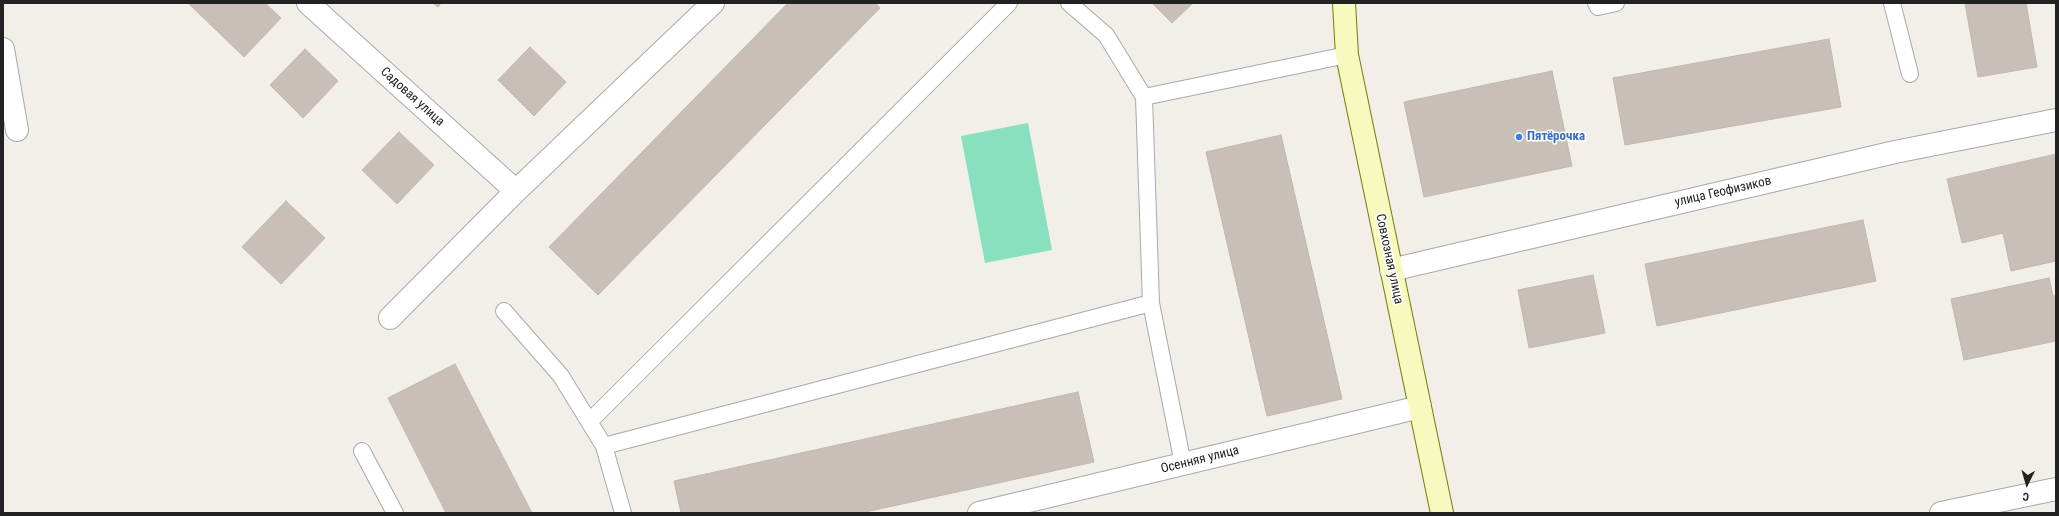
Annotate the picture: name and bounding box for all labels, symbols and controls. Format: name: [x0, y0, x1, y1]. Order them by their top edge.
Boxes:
street label: Садовая улица: [377, 64, 447, 130]
place label: Пятёрочка: [1527, 129, 1585, 145]
marker: Пятёрочка: [1514, 132, 1524, 142]
street label: улица Геофизиков: [1673, 173, 1773, 211]
street label: Совхозная улица: [1372, 212, 1406, 306]
street label: Осенняя улица: [1159, 443, 1241, 477]
north arrow: [2007, 464, 2047, 504]
text: С: [2022, 490, 2030, 503]

